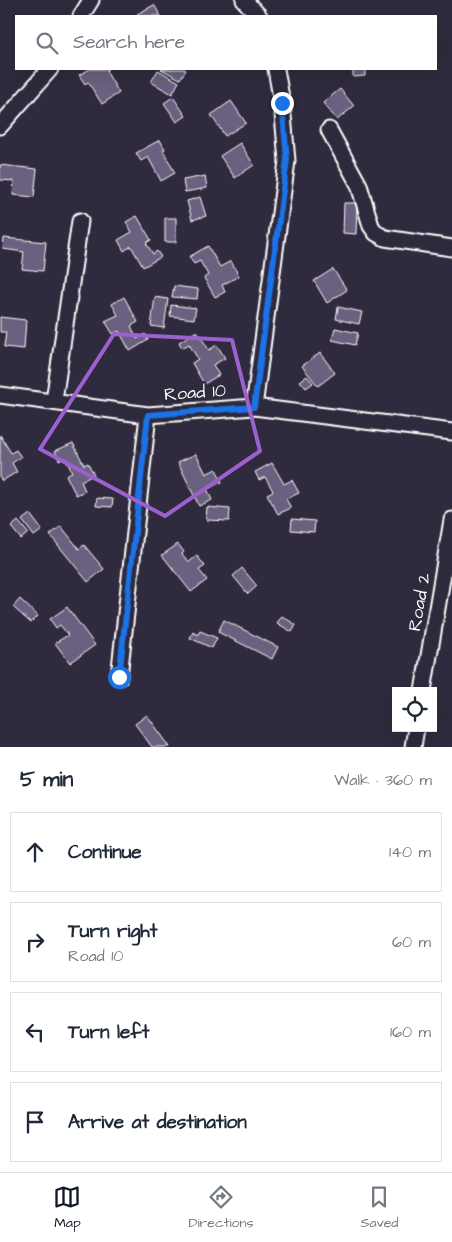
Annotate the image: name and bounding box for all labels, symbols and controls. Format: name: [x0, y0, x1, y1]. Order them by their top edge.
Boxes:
search box: [15, 15, 437, 70]
icon: search: [33, 29, 61, 57]
text: Search here: [73, 29, 185, 56]
route end: [271, 92, 294, 115]
street label: Road 10: [163, 378, 227, 407]
street label: Road 2: [402, 570, 437, 633]
route start: [108, 666, 131, 689]
map controls: [392, 687, 437, 732]
button: locate: [392, 687, 437, 732]
text: 5 min: [20, 765, 73, 794]
text: Walk · 360 m: [334, 769, 432, 791]
icon: ahead: [21, 838, 49, 866]
text: Continue: [68, 839, 142, 866]
text: 140 m: [389, 841, 431, 863]
text: Turn right: [68, 918, 157, 945]
icon: right: [21, 928, 49, 956]
text: 60 m: [392, 931, 431, 953]
text: Road 10: [68, 945, 123, 967]
icon: left: [21, 1018, 49, 1046]
text: Turn left: [68, 1019, 149, 1046]
text: 160 m: [390, 1021, 431, 1043]
icon: arrive: [21, 1108, 49, 1136]
text: Arrive at destination: [68, 1109, 247, 1136]
tab: Map: [53, 1183, 81, 1233]
tab: Directions: [188, 1183, 253, 1233]
tab: Saved: [360, 1183, 399, 1233]

